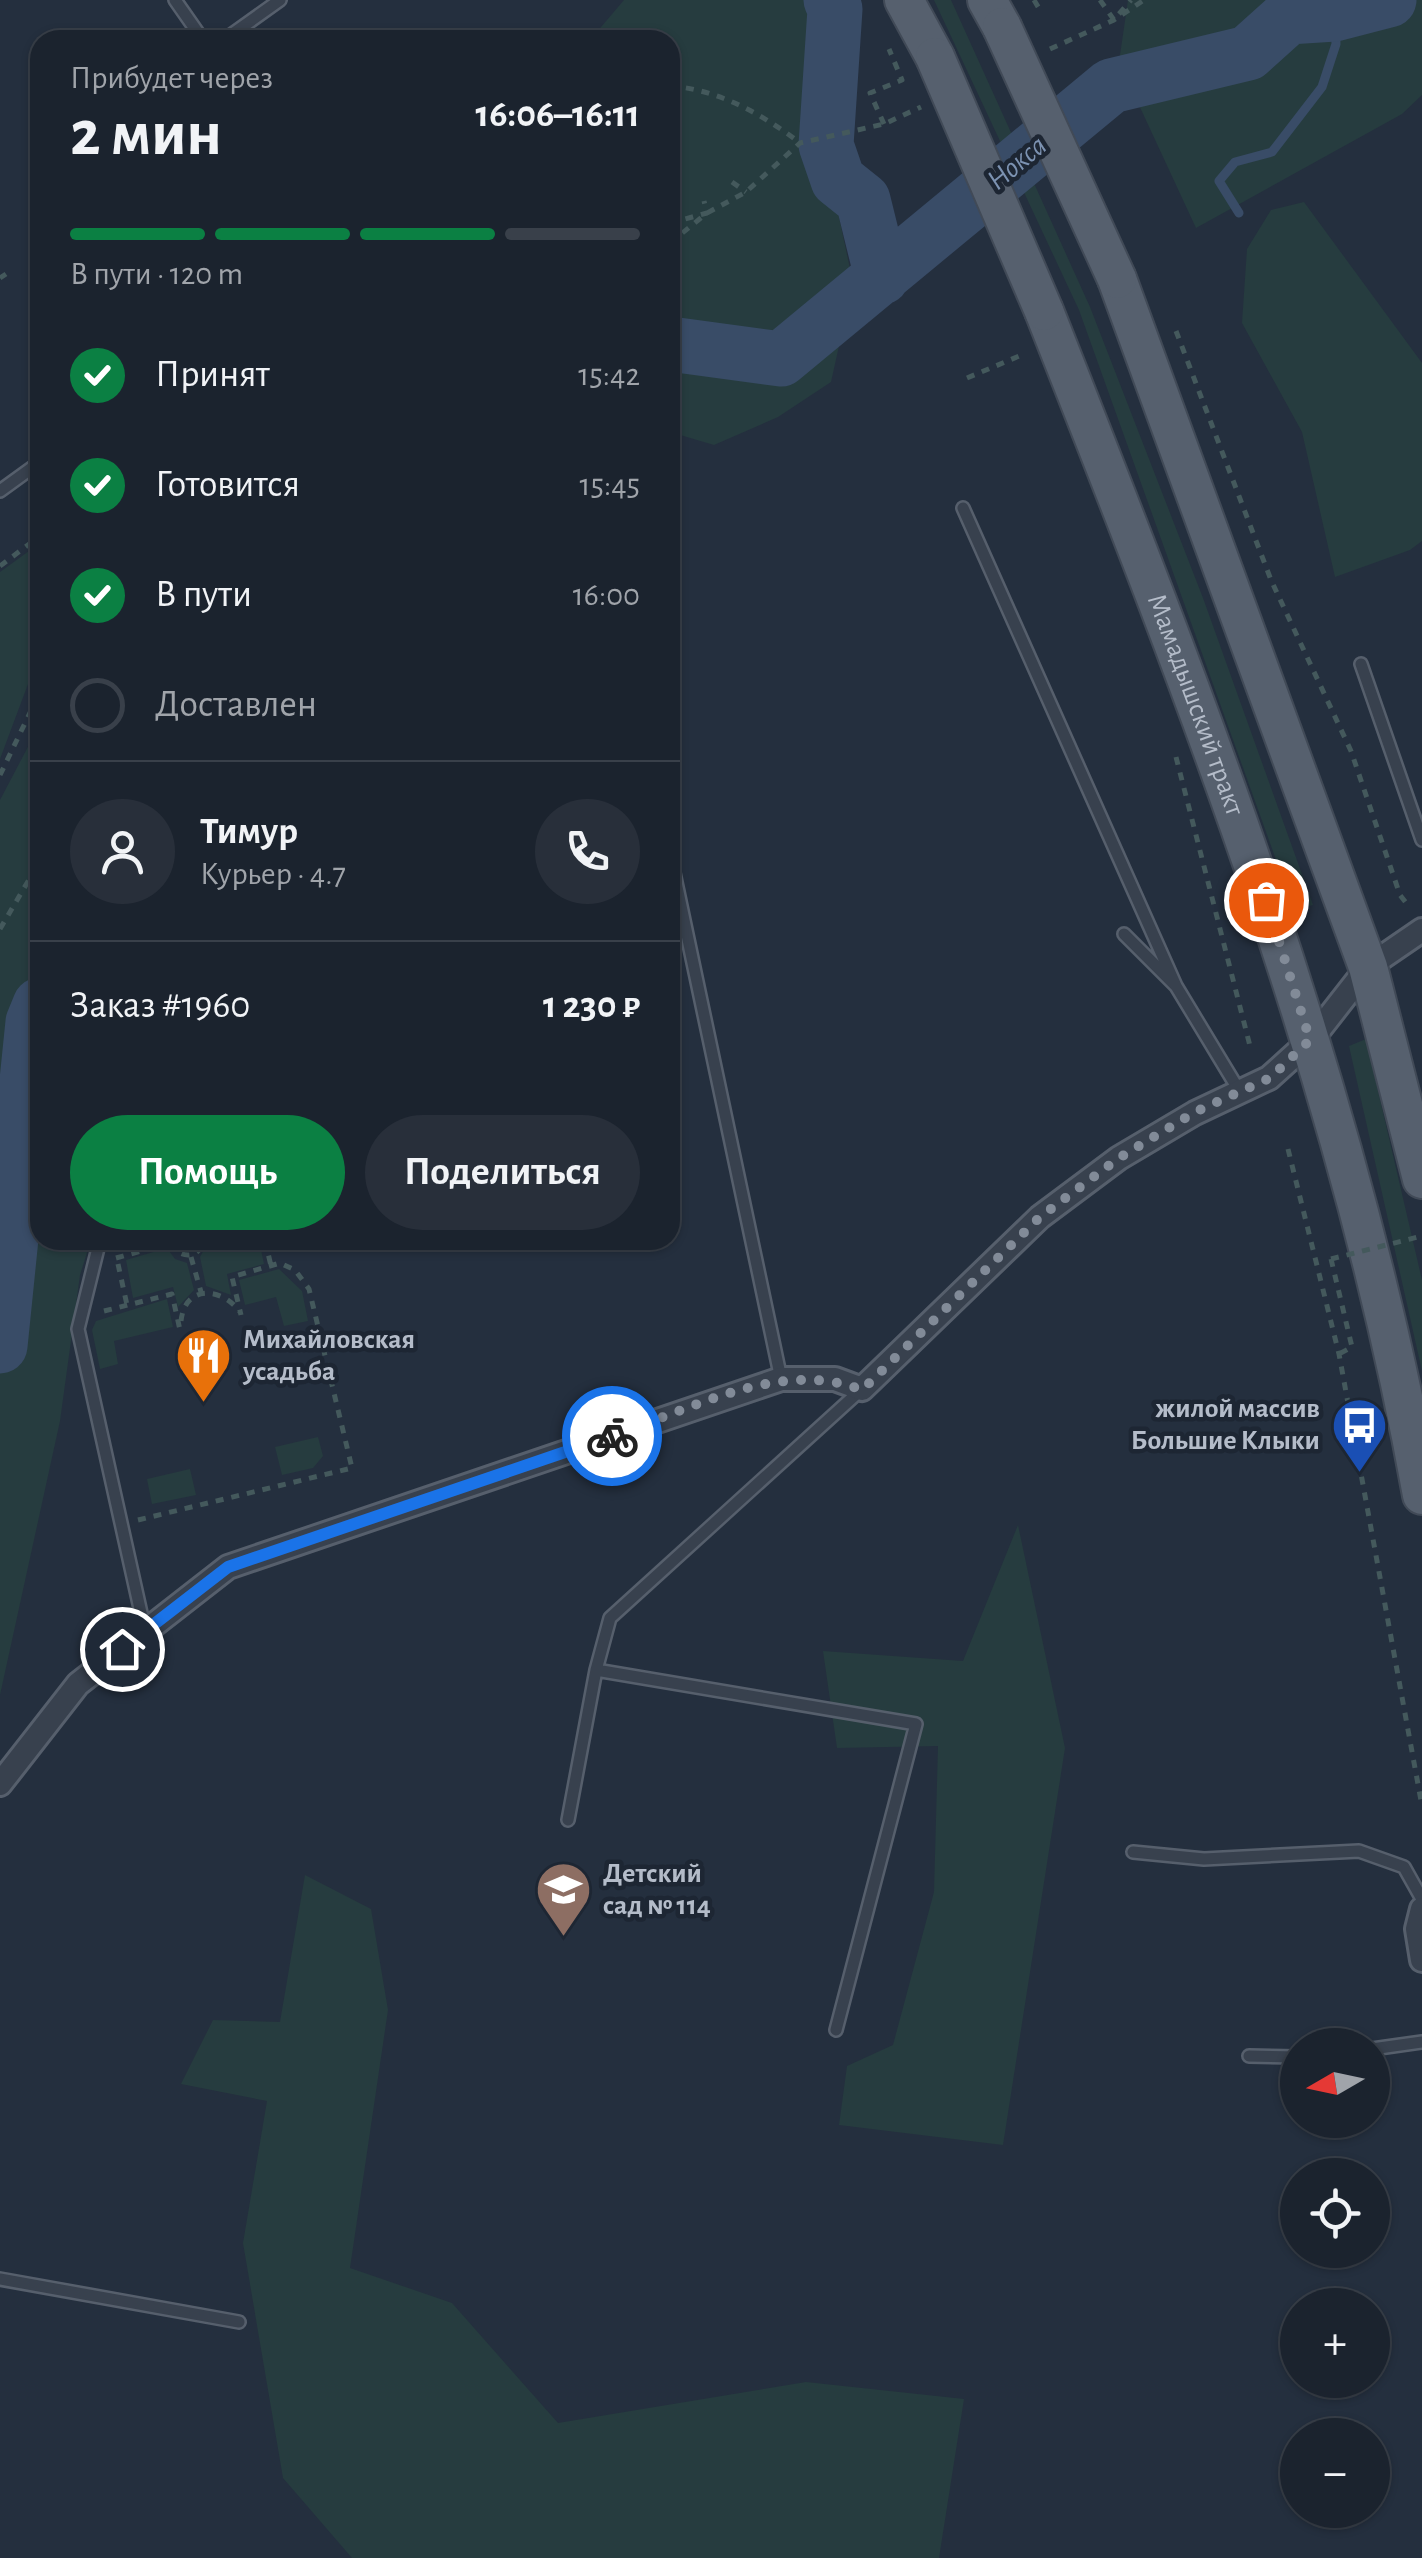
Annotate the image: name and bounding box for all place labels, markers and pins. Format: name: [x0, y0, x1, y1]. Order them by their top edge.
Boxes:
pin: [1224, 858, 1309, 943]
restaurant icon: Михайловская усадьба: [174, 1326, 234, 1405]
place label: Михайловская усадьба: [242, 1326, 415, 1386]
place label: жилой массив Большие Клыки: [1131, 1395, 1320, 1455]
bus stop icon: жилой массив Большие Клыки: [1329, 1395, 1389, 1474]
pin: [80, 1607, 165, 1692]
school or university icon: Детский сад № 114: [534, 1860, 594, 1939]
place label: Детский сад № 114: [603, 1860, 711, 1920]

